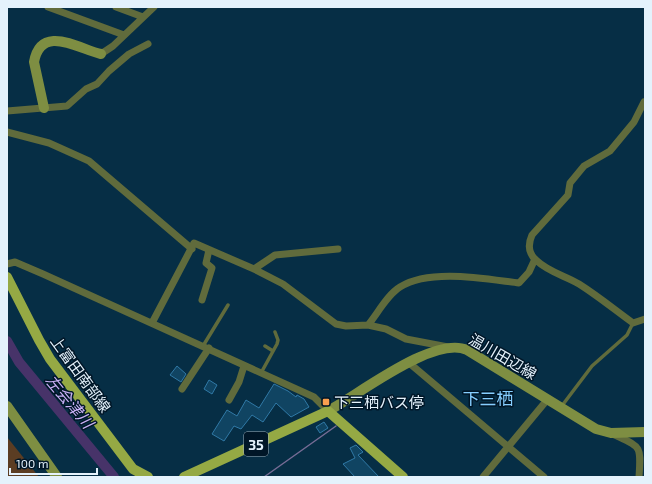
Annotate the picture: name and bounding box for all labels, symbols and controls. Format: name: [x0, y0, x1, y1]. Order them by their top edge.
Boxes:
street label: 温川田辺線: [466, 329, 540, 383]
street label: 上富田南部線: [47, 332, 115, 416]
water label: 左会津川: [42, 370, 99, 433]
district label: 下三栖: [463, 388, 514, 408]
place label: 下三栖バス停: [334, 393, 424, 411]
marker: 下三栖バス停: [321, 397, 331, 407]
road number: 35: [244, 432, 268, 456]
scale bar: [10, 450, 97, 476]
text: 100 m: [16, 456, 48, 470]

